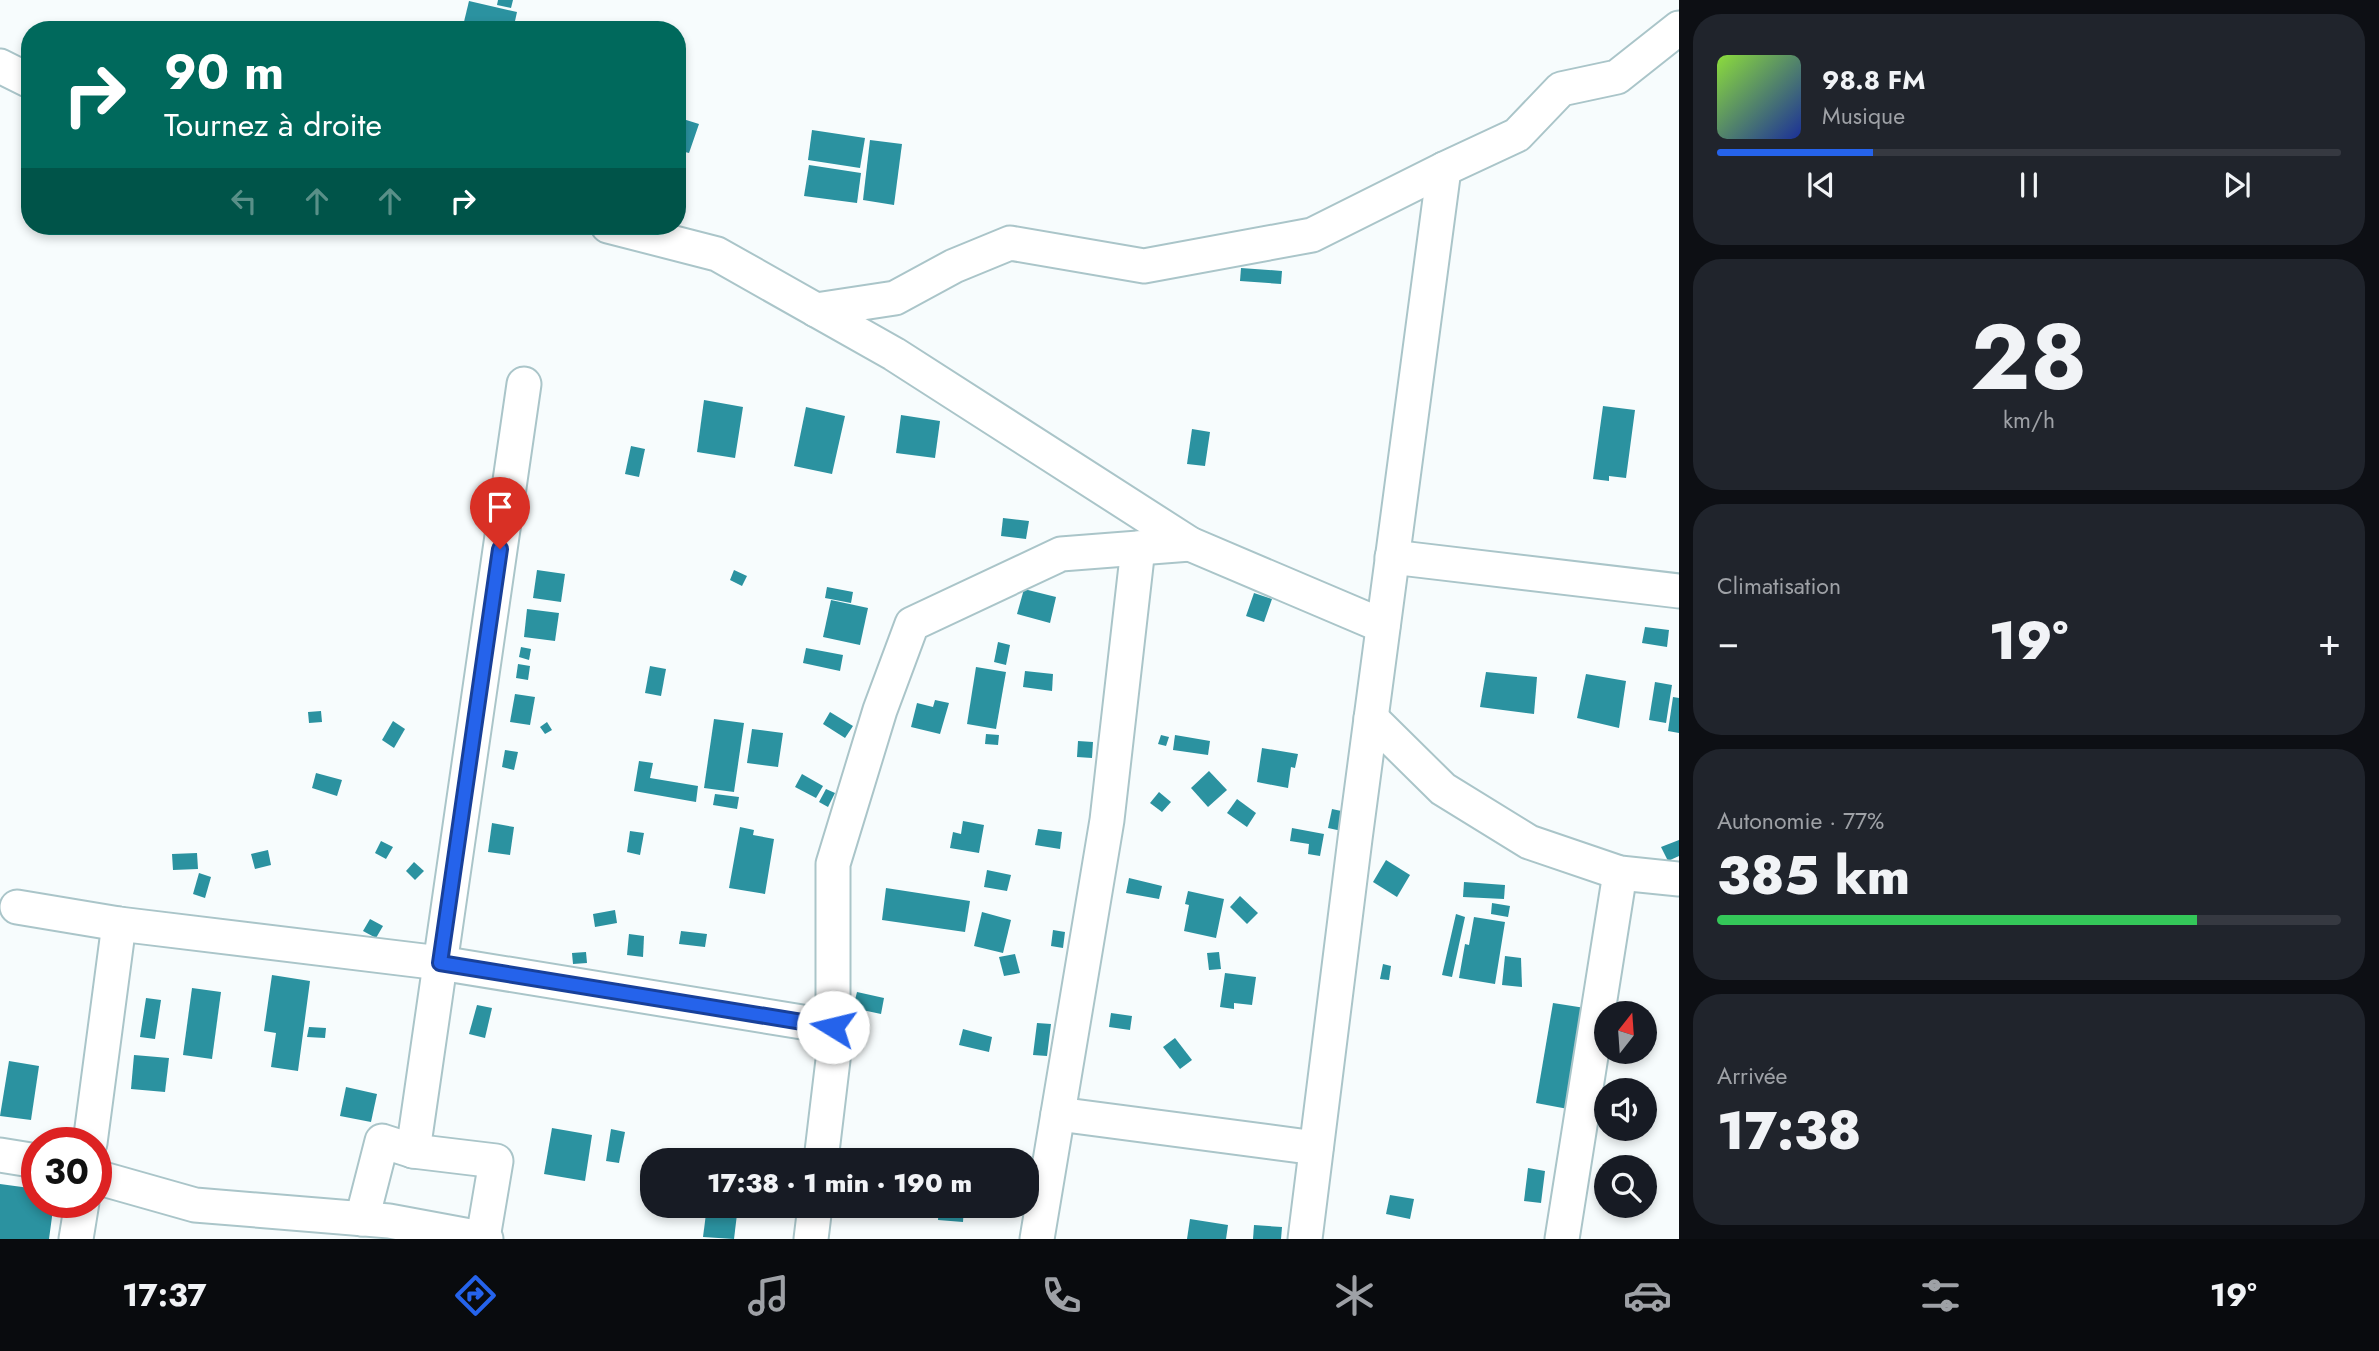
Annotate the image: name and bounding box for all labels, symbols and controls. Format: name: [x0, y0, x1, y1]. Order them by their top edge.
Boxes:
text: 90 m: [164, 37, 284, 107]
icon: right: [49, 49, 140, 140]
text: 98.8 FM: [1822, 61, 1925, 99]
text: Musique: [1822, 99, 1905, 133]
text: Tournez à droite: [164, 102, 382, 148]
icon: previous: [1802, 166, 1840, 204]
icon: pause: [2010, 166, 2048, 204]
icon: next: [2218, 166, 2256, 204]
icon: left: [225, 182, 263, 220]
icon: ahead: [298, 182, 336, 220]
icon: ahead: [371, 182, 409, 220]
icon: right: [444, 182, 482, 220]
text: 28: [1971, 292, 2087, 423]
text: km/h: [2003, 403, 2055, 437]
pin: [470, 477, 530, 549]
icon: arrive: [481, 488, 519, 526]
text: Climatisation: [1717, 569, 1841, 603]
text: 19°: [1989, 603, 2068, 679]
text: −: [1717, 614, 1739, 669]
text: +: [2318, 614, 2341, 669]
text: Autonomie · 77%: [1717, 804, 1884, 838]
text: 385 km: [1717, 838, 1910, 914]
position arrow: [796, 990, 870, 1064]
north arrow: [1594, 1001, 1657, 1064]
map controls: [1594, 1001, 1657, 1218]
text: Arrivée: [1717, 1059, 1787, 1093]
button: sound: [1594, 1078, 1657, 1141]
text: 17:38: [1717, 1093, 1861, 1169]
speed limit sign: 30: [21, 1127, 112, 1218]
button: search: [1594, 1155, 1657, 1218]
text: 17:38 · 1 min · 190 m: [707, 1164, 972, 1202]
icon: directions: [451, 1271, 500, 1320]
icon: music: [744, 1271, 793, 1320]
icon: phone: [1037, 1271, 1086, 1320]
icon: climate: [1330, 1271, 1379, 1320]
icon: car: [1623, 1271, 1672, 1320]
icon: filters: [1916, 1271, 1965, 1320]
text: 17:37: [122, 1272, 207, 1318]
text: 19°: [2210, 1272, 2257, 1318]

